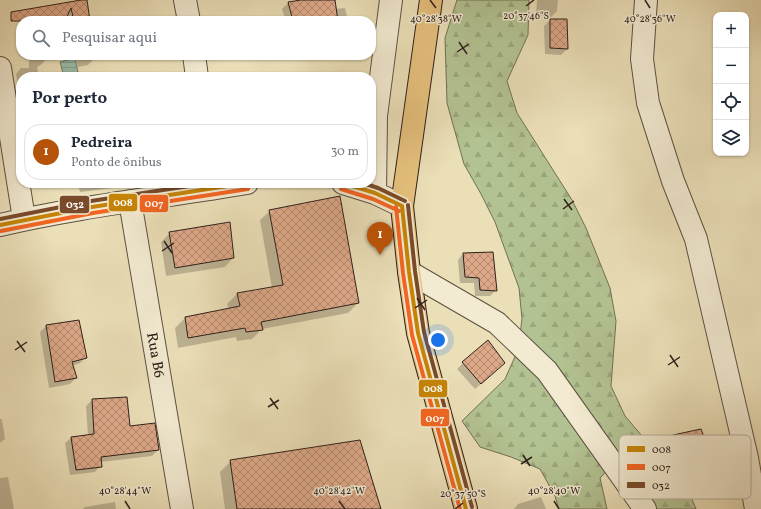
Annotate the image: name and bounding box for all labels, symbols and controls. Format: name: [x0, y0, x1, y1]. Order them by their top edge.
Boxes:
text: 20°37'46"S: [503, 9, 549, 23]
text: 40°28'38"W: [410, 12, 462, 26]
text: 40°28'36"W: [624, 12, 676, 26]
map controls: [713, 12, 749, 156]
button: +: [713, 12, 749, 48]
search box: [16, 16, 376, 60]
icon: search: [30, 27, 52, 49]
text: Pesquisar aqui: [62, 28, 157, 49]
button: −: [713, 48, 749, 84]
button: locate: [713, 84, 749, 120]
text: Por perto: [32, 87, 107, 110]
button: layers: [713, 120, 749, 156]
text: Pedreira: [71, 133, 133, 154]
text: 1: [43, 143, 49, 161]
text: 30 m: [331, 143, 359, 161]
text: Ponto de ônibus: [71, 154, 162, 172]
line badge: 008: [108, 193, 138, 212]
line badge: 007: [139, 194, 169, 213]
line badge: 032: [59, 195, 90, 214]
text: 008: [113, 196, 133, 211]
text: 007: [145, 197, 163, 212]
text: 032: [66, 198, 84, 213]
pin: 1: [367, 222, 393, 255]
your location: [428, 330, 448, 350]
street label: Rua B6: [140, 331, 169, 380]
line badge: 008: [418, 379, 448, 398]
text: 008: [423, 382, 443, 397]
line badge: 007: [420, 408, 450, 427]
text: 007: [426, 412, 444, 427]
legend: [619, 435, 751, 499]
text: 008: [652, 443, 671, 458]
text: 007: [652, 461, 671, 476]
text: 032: [652, 479, 670, 494]
text: 40°28'44"W: [99, 484, 151, 498]
text: 40°28'42"W: [313, 484, 365, 498]
text: 40°28'40"W: [528, 484, 580, 498]
text: 20°37'50"S: [440, 487, 486, 501]

